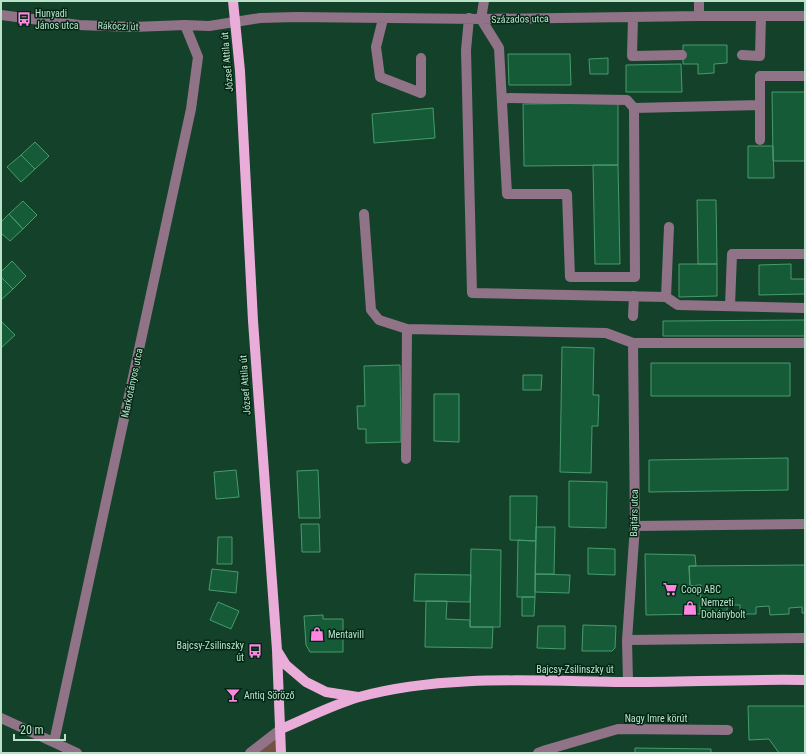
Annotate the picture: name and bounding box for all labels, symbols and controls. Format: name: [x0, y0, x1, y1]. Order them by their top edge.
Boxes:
place label: Hunyadi János utca: [35, 8, 79, 31]
bus stop icon: Hunyadi János utca: [16, 11, 32, 27]
street label: Százados utca: [491, 13, 549, 25]
street label: Rákóczi út: [97, 20, 139, 32]
street label: József Attila út: [219, 32, 235, 92]
street label: Markotányos utca: [119, 347, 145, 419]
street label: József Attila út: [237, 355, 253, 415]
street label: Bajtárs utca: [628, 489, 640, 537]
supermarket icon: Coop ABC: [662, 581, 678, 597]
place label: Coop ABC: [681, 584, 721, 595]
place label: Nemzeti Dohánybolt: [701, 597, 746, 620]
shop icon: Nemzeti Dohánybolt: [682, 600, 698, 616]
shop icon: Mentavill: [309, 626, 325, 642]
place label: Mentavill: [328, 629, 364, 640]
place label: Bajcsy-Zsilinszky út: [177, 640, 244, 663]
bus stop icon: Bajcsy-Zsilinszky út: [247, 643, 263, 659]
street label: Bajcsy-Zsilinszky út: [536, 664, 614, 675]
bar icon: Antiq Söröző: [225, 687, 241, 703]
place label: Antiq Söröző: [244, 690, 295, 701]
street label: Nagy Imre körút: [625, 713, 687, 724]
scale bar: [14, 716, 65, 742]
text: 20 m: [20, 723, 44, 737]

